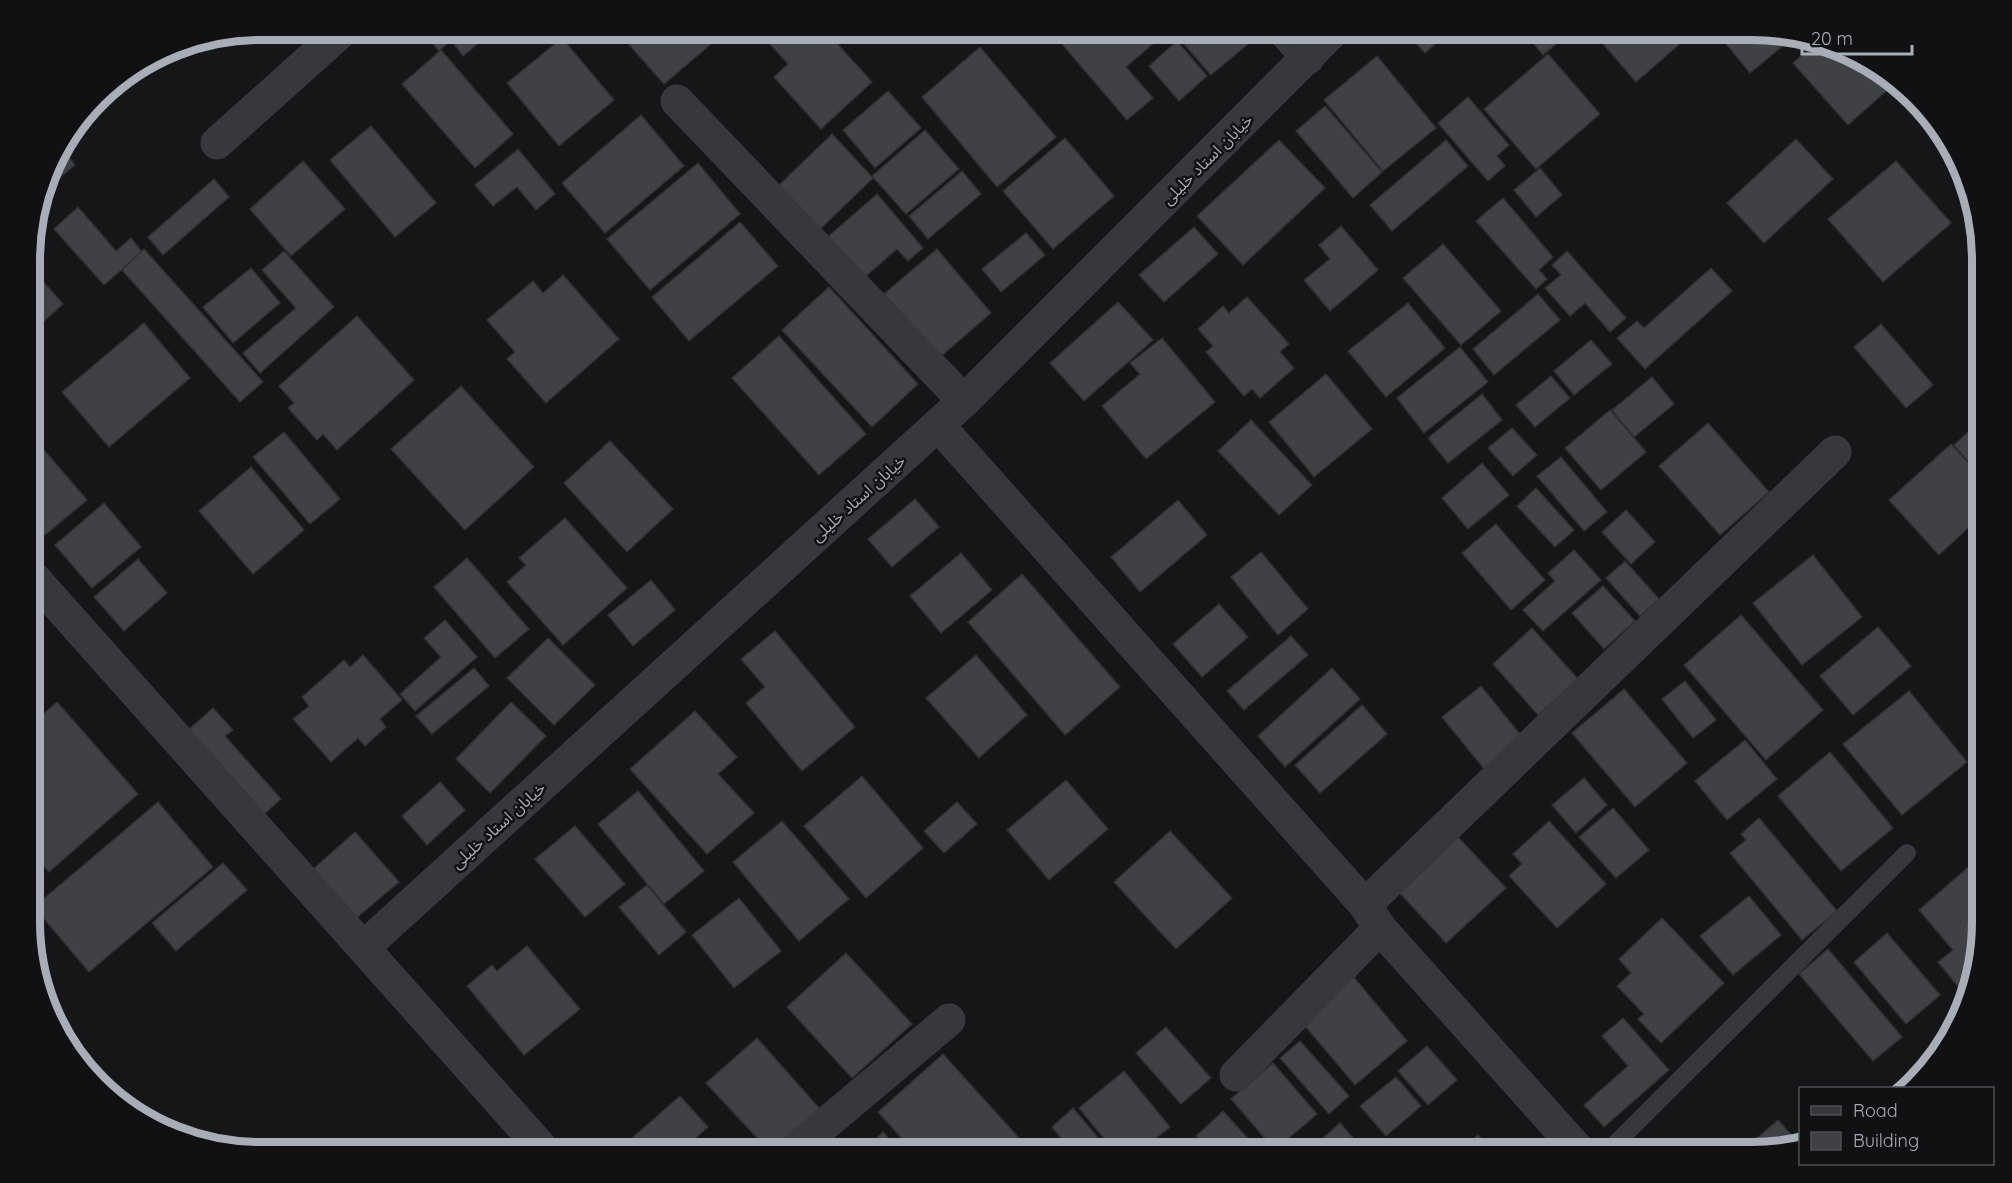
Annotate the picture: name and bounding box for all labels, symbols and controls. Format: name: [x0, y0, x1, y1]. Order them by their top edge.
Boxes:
scale bar: [1802, 18, 1912, 56]
text: 20 m: [1811, 27, 1853, 50]
street label: خیابان استاد خلیلی: [1157, 109, 1257, 209]
street label: خیابان استاد خلیلی: [807, 450, 909, 546]
street label: خیابان استاد خلیلی: [447, 777, 549, 873]
legend: [1799, 1087, 1994, 1165]
text: Road: [1853, 1099, 1898, 1122]
text: Building: [1853, 1129, 1919, 1152]

